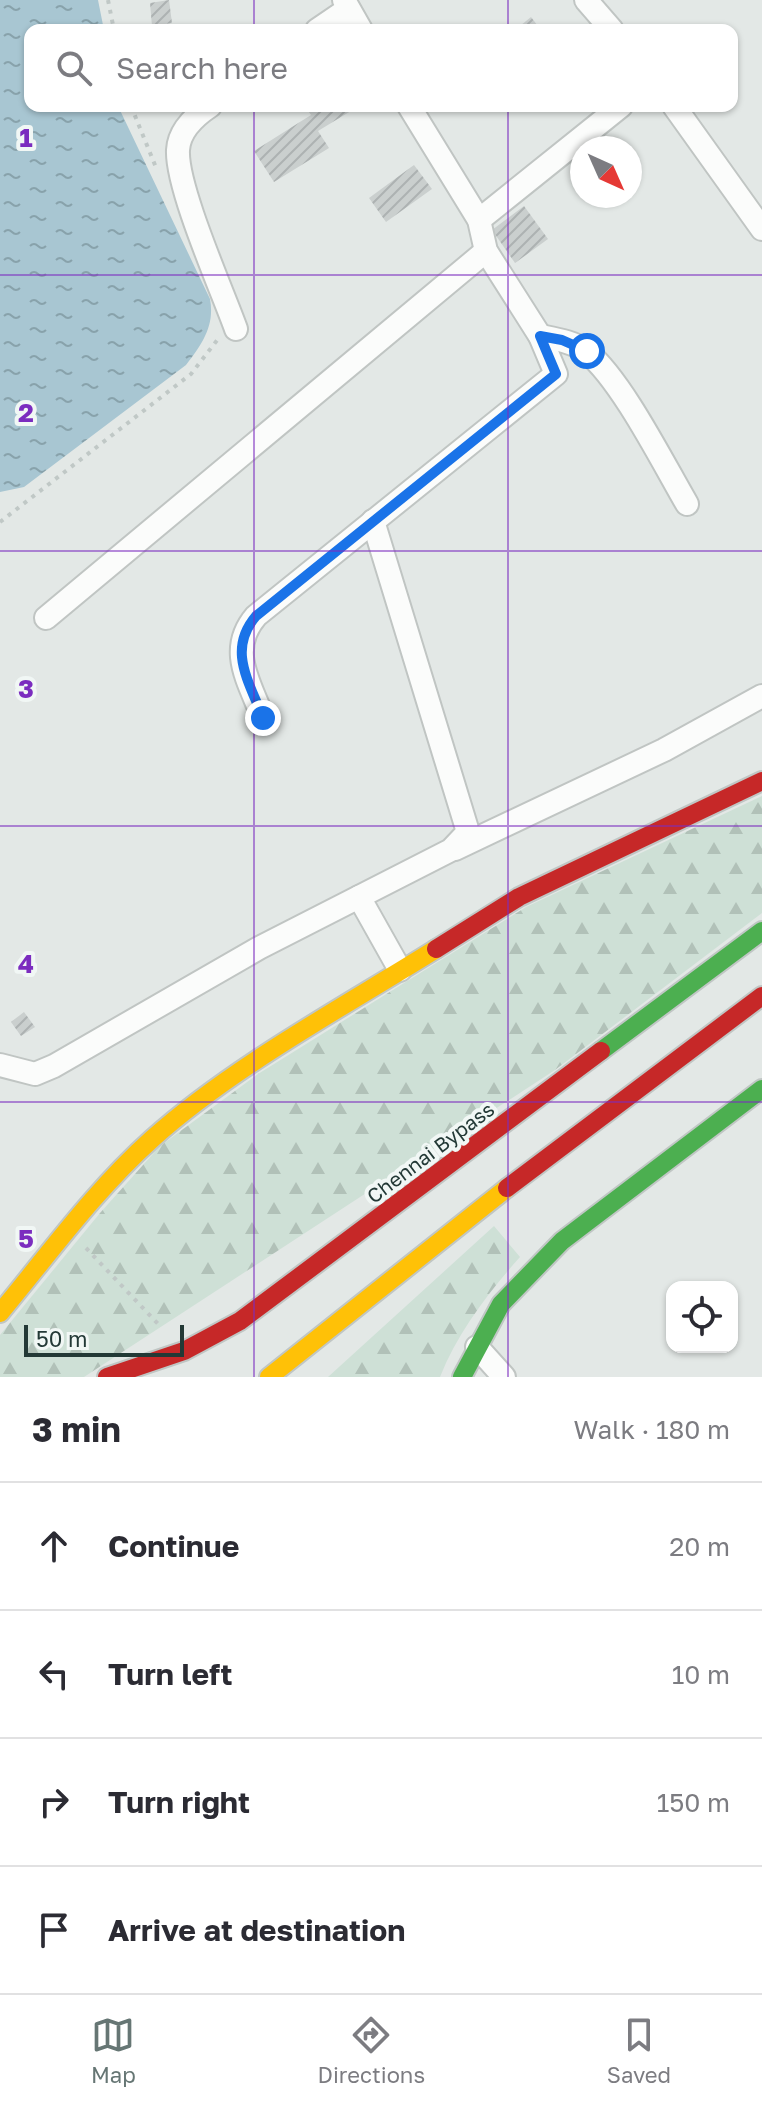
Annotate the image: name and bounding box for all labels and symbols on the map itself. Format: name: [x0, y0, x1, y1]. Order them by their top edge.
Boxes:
text: 1: [19, 122, 33, 153]
north arrow: [570, 136, 642, 208]
route start: [569, 333, 605, 369]
text: 2: [18, 397, 34, 428]
text: 3: [18, 673, 34, 704]
route end: [245, 700, 281, 736]
text: 4: [18, 948, 34, 979]
street label: Chennai Bypass: [362, 1096, 498, 1208]
text: 5: [18, 1223, 34, 1254]
scale bar: [24, 1321, 184, 1357]

